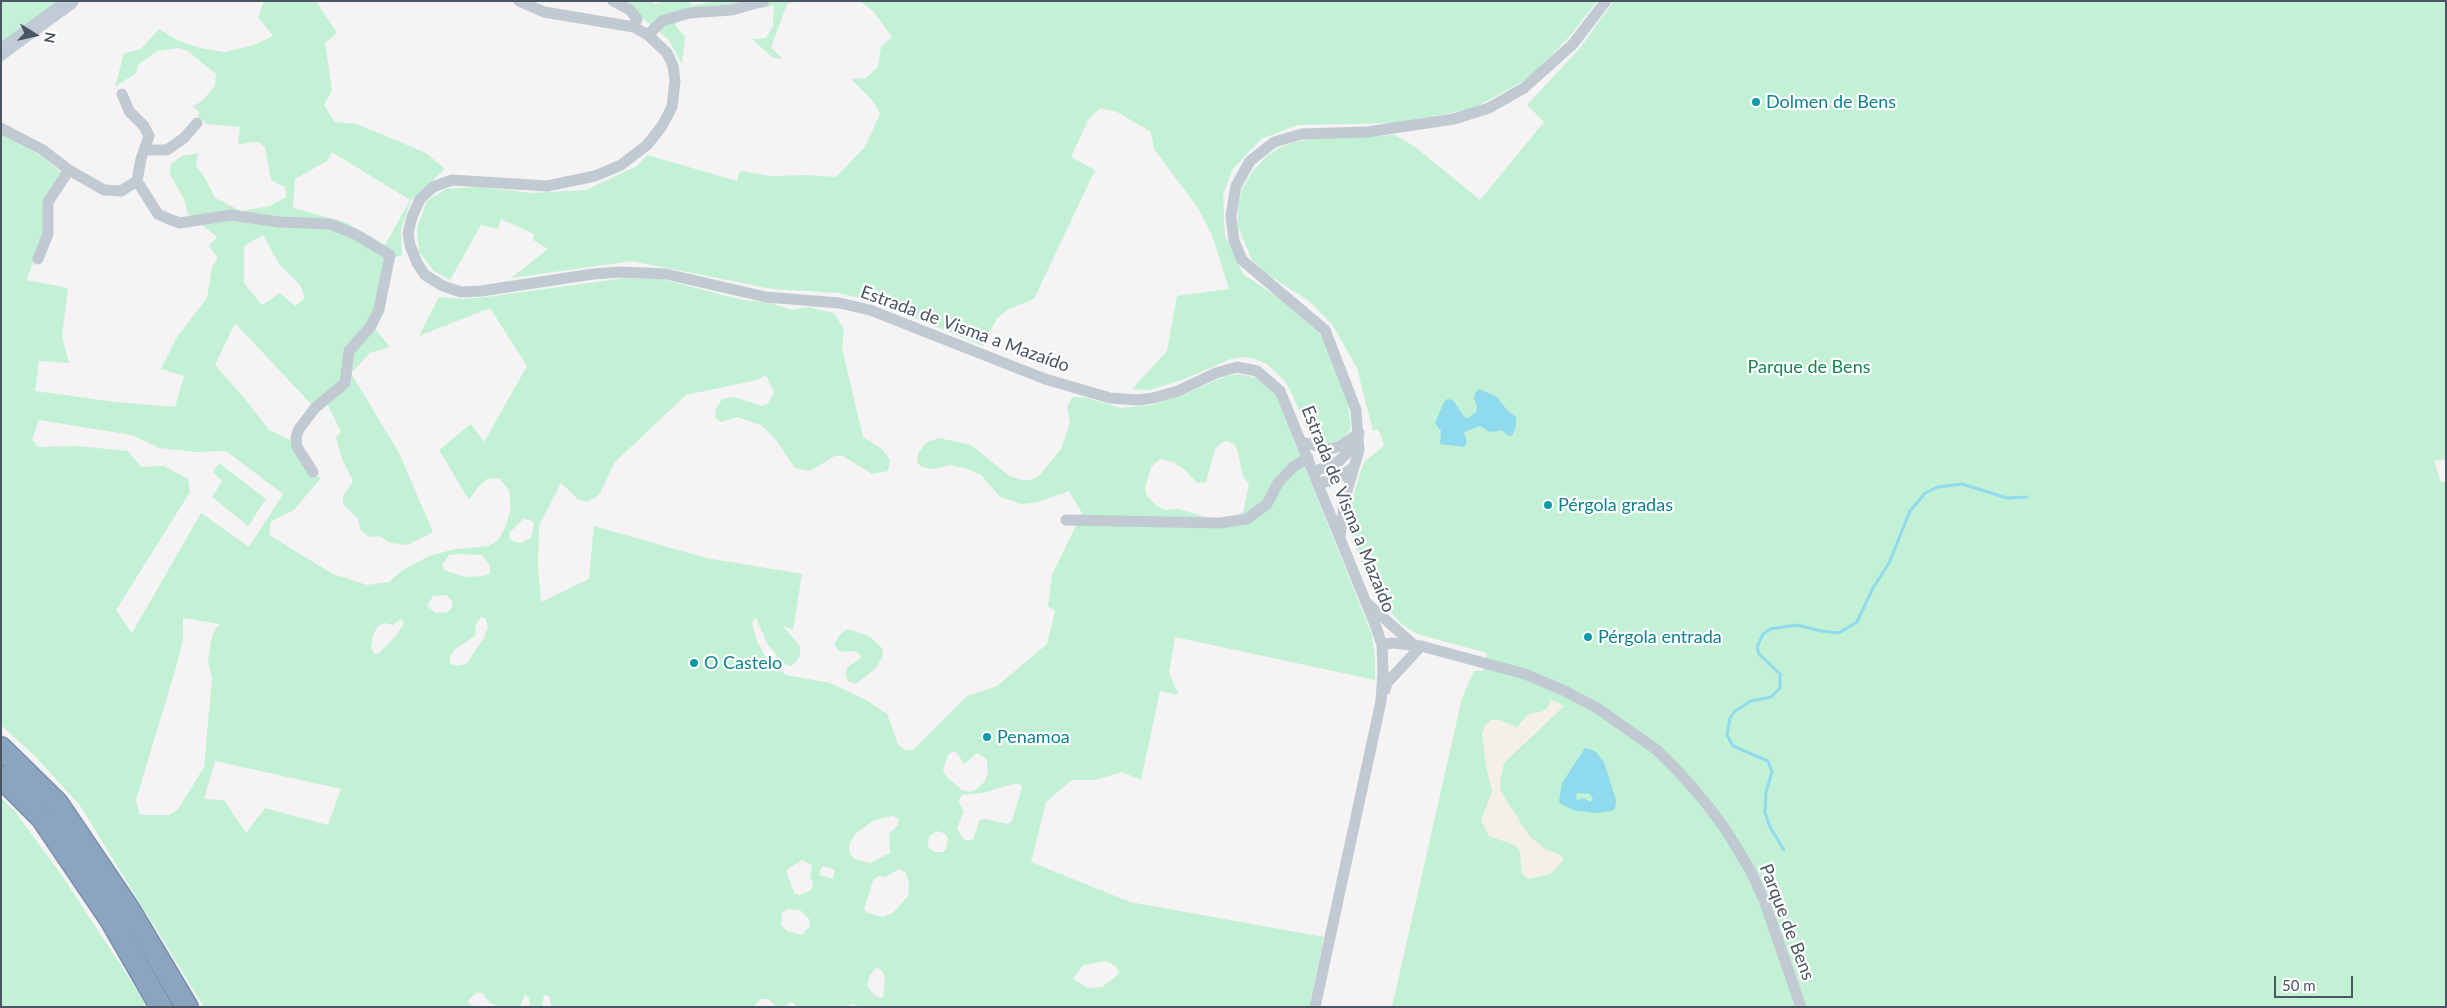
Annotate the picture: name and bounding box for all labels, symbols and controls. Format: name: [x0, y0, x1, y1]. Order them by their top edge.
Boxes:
north arrow: [10, 10, 60, 60]
text: N: [41, 31, 60, 44]
place label: Dolmen de Bens: [1766, 91, 1896, 113]
marker: Dolmen de Bens: [1750, 96, 1762, 108]
street label: Estrada de Visma a Mazaído: [857, 281, 1073, 377]
park label: Parque de Bens: [1748, 356, 1870, 378]
street label: Estrada de Visma a Mazaído: [1297, 403, 1399, 615]
place label: Pérgola gradas: [1558, 494, 1673, 516]
marker: Pérgola gradas: [1542, 499, 1554, 511]
place label: Pérgola entrada: [1598, 626, 1722, 648]
marker: Pérgola entrada: [1582, 631, 1594, 643]
place label: O Castelo: [704, 652, 782, 674]
marker: O Castelo: [688, 657, 700, 669]
place label: Penamoa: [997, 726, 1070, 748]
marker: Penamoa: [981, 731, 993, 743]
street label: Parque de Bens: [1755, 861, 1819, 983]
scale bar: [2277, 966, 2356, 998]
text: 50 m: [2282, 976, 2316, 994]

